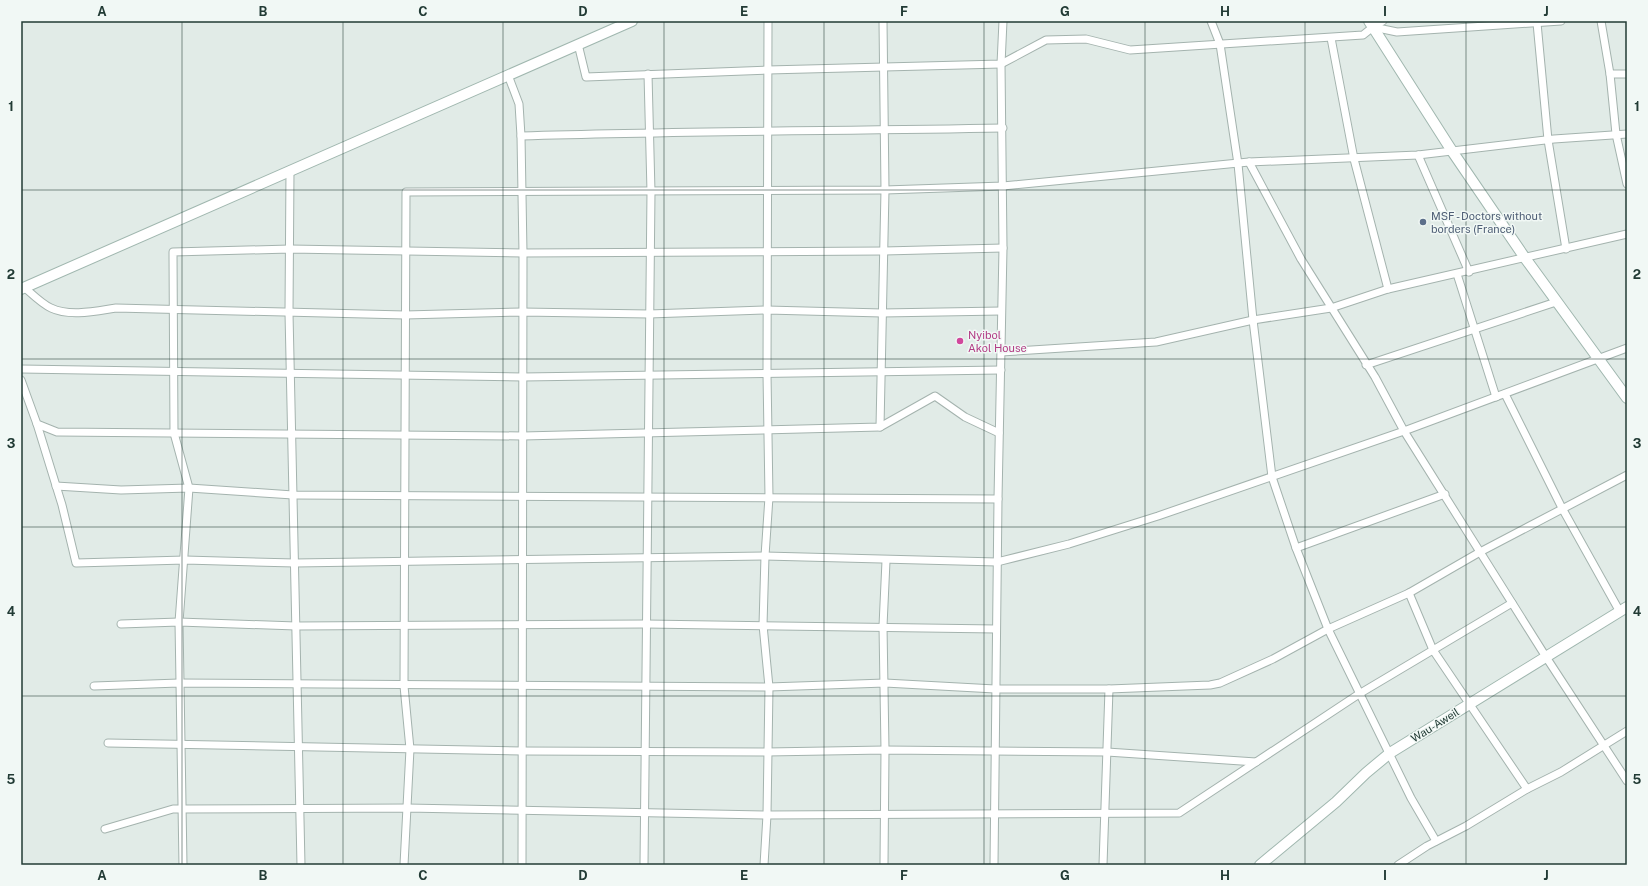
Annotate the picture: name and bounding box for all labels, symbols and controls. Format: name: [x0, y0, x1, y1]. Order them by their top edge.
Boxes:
text: A: [97, 4, 107, 19]
text: B: [259, 4, 268, 19]
text: C: [418, 4, 428, 19]
text: D: [578, 4, 588, 19]
text: E: [740, 4, 748, 19]
text: F: [900, 4, 908, 19]
text: G: [1060, 4, 1070, 19]
text: H: [1220, 4, 1230, 19]
text: I: [1383, 4, 1387, 19]
text: J: [1543, 4, 1549, 19]
text: 1: [8, 99, 14, 114]
text: 1: [1634, 99, 1640, 114]
place label: MSF - Doctors without borders (France): [1431, 210, 1542, 235]
marker: MSF - Doctors without borders (France): [1418, 217, 1428, 227]
text: 2: [7, 267, 15, 282]
text: 2: [1633, 267, 1641, 282]
place label: Nyibol Akol House: [968, 329, 1027, 354]
marker: Nyibol Akol House: [955, 336, 965, 346]
text: 3: [7, 436, 16, 451]
text: 3: [1633, 436, 1642, 451]
text: 4: [7, 604, 16, 619]
text: 4: [1633, 604, 1642, 619]
street label: Wau-Aweil: [1409, 706, 1461, 744]
text: 5: [7, 772, 16, 787]
text: 5: [1633, 772, 1642, 787]
text: A: [97, 868, 107, 883]
text: B: [259, 868, 268, 883]
text: C: [418, 868, 428, 883]
text: D: [578, 868, 588, 883]
text: E: [740, 868, 748, 883]
text: F: [900, 868, 908, 883]
text: G: [1060, 868, 1070, 883]
text: H: [1220, 868, 1230, 883]
text: I: [1383, 868, 1387, 883]
text: J: [1543, 868, 1549, 883]

